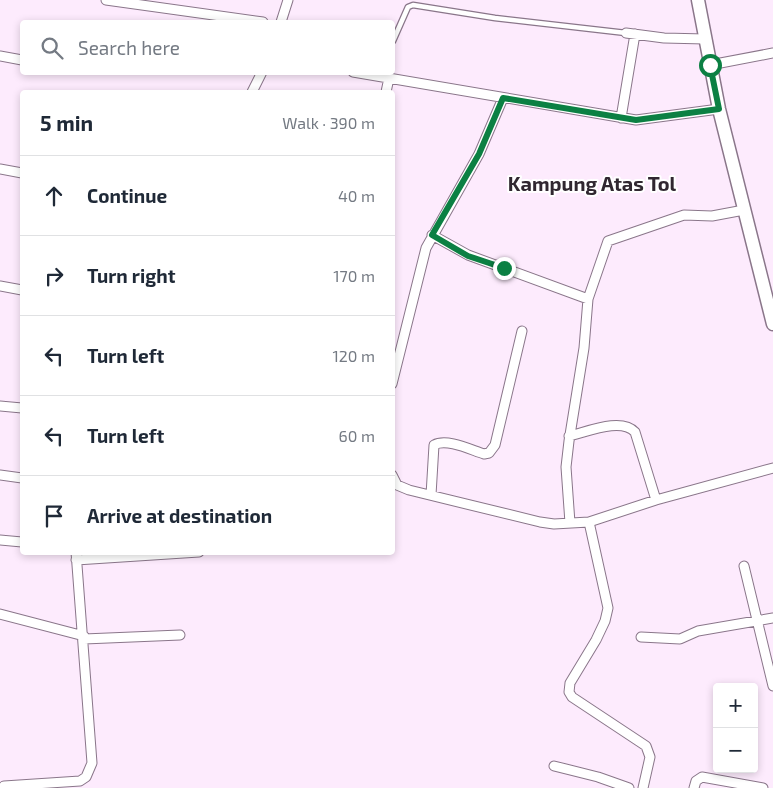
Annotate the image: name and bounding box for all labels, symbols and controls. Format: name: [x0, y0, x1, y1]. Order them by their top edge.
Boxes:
search box: [20, 20, 395, 75]
icon: search: [38, 34, 66, 62]
text: Search here: [78, 36, 180, 59]
route start: [699, 54, 722, 77]
text: 5 min: [40, 110, 93, 135]
text: Walk · 390 m: [282, 113, 375, 132]
district label: Kampung Atas Tol: [508, 171, 677, 195]
icon: ahead: [40, 182, 68, 210]
text: Continue: [87, 184, 167, 207]
text: 40 m: [338, 186, 375, 205]
route end: [493, 257, 516, 280]
icon: right: [40, 262, 68, 290]
text: Turn right: [87, 264, 175, 287]
text: 170 m: [333, 266, 375, 285]
icon: left: [40, 342, 68, 370]
text: Turn left: [87, 344, 164, 367]
text: 120 m: [332, 346, 375, 365]
icon: left: [40, 422, 68, 450]
text: Turn left: [87, 424, 164, 447]
text: 60 m: [339, 426, 375, 445]
icon: arrive: [40, 502, 68, 530]
text: Arrive at destination: [87, 504, 272, 527]
map controls: [713, 683, 758, 773]
button: +: [713, 683, 758, 728]
button: −: [713, 728, 758, 773]

